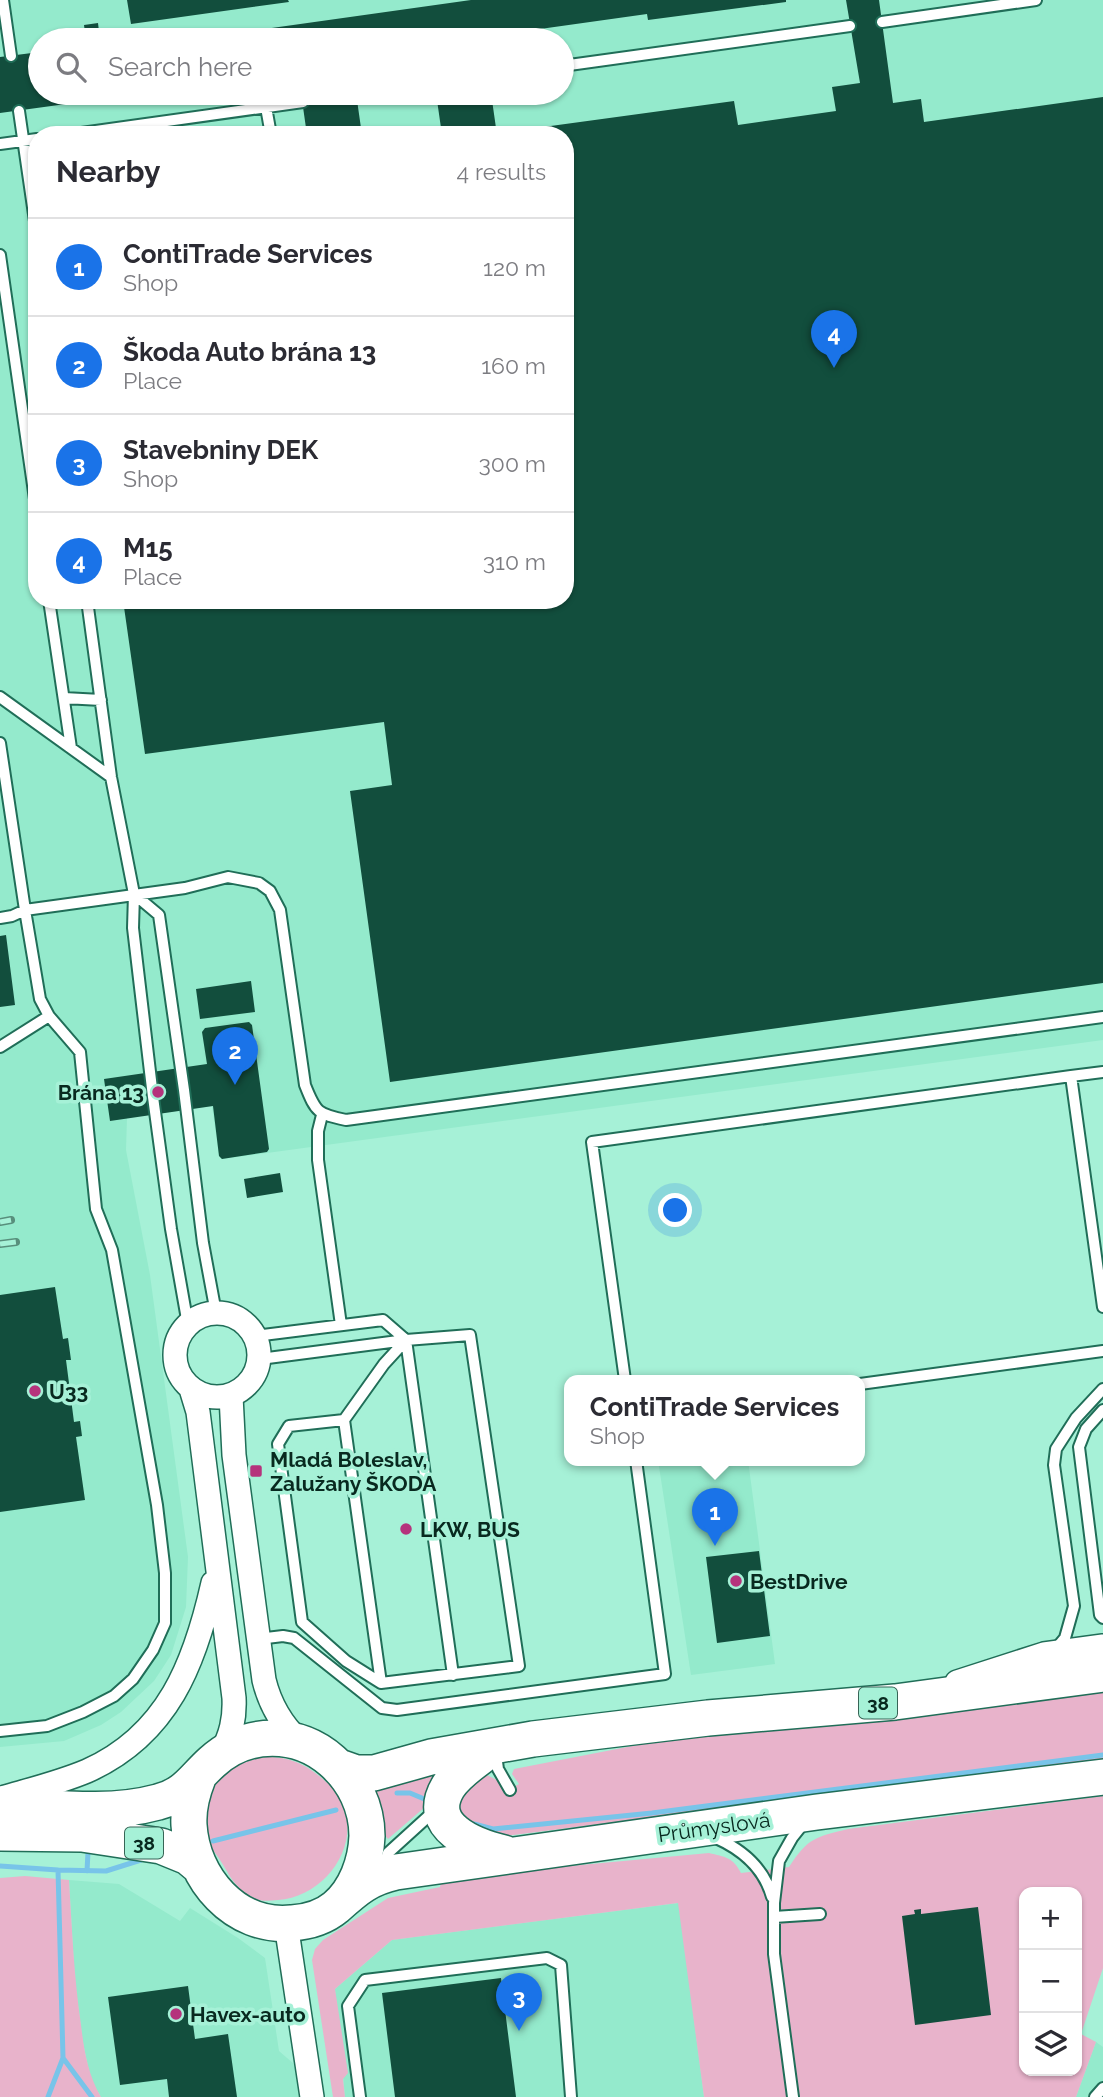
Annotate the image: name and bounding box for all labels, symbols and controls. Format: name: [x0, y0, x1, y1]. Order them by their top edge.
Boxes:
search box: [28, 28, 574, 105]
icon: search: [52, 48, 90, 86]
text: Search here: [108, 52, 252, 82]
text: Nearby: [56, 154, 160, 189]
text: 4 results: [457, 158, 546, 185]
text: ContiTrade Services: [123, 239, 373, 269]
text: 1: [73, 254, 85, 281]
text: 120 m: [483, 254, 546, 281]
text: Shop: [123, 269, 178, 296]
pin: 4: [811, 310, 857, 368]
text: Škoda Auto brána 13: [123, 337, 376, 367]
text: 2: [73, 352, 85, 379]
text: 160 m: [481, 352, 546, 379]
text: Place: [123, 367, 182, 394]
text: Stavebniny DEK: [123, 435, 318, 465]
text: 3: [73, 450, 85, 477]
text: 300 m: [479, 450, 546, 477]
text: Shop: [123, 465, 178, 492]
text: M15: [123, 533, 173, 563]
text: 4: [72, 548, 86, 575]
text: 310 m: [483, 548, 546, 575]
text: Place: [123, 563, 182, 590]
pin: 2: [212, 1027, 258, 1085]
place label: Brána 13: [58, 1080, 144, 1105]
marker: Brána 13: [150, 1084, 166, 1100]
your location: [658, 1193, 692, 1227]
popup: [564, 1375, 865, 1466]
place label: U33: [49, 1379, 88, 1404]
marker: U33: [27, 1383, 43, 1399]
text: ContiTrade Services: [590, 1392, 839, 1422]
text: Shop: [590, 1422, 645, 1449]
place label: Mladá Boleslav, Zalužany ŠKODA: [270, 1447, 437, 1496]
marker: Mladá Boleslav, Zalužany ŠKODA: [248, 1463, 264, 1479]
pin: 1: [692, 1488, 738, 1546]
place label: LKW, BUS: [420, 1517, 520, 1542]
marker: LKW, BUS: [398, 1521, 414, 1537]
place label: BestDrive: [750, 1569, 848, 1594]
marker: BestDrive: [728, 1573, 744, 1589]
road number: 38: [859, 1688, 897, 1718]
street label: Průmyslová: [656, 1807, 772, 1847]
road number: 38: [125, 1828, 163, 1858]
map controls: [1019, 1887, 1082, 2076]
button: +: [1019, 1887, 1082, 1950]
button: −: [1019, 1950, 1082, 2013]
pin: 3: [496, 1973, 542, 2031]
place label: Havex-auto: [190, 2002, 306, 2027]
marker: Havex-auto: [168, 2006, 184, 2022]
button: layers: [1019, 2013, 1082, 2076]

